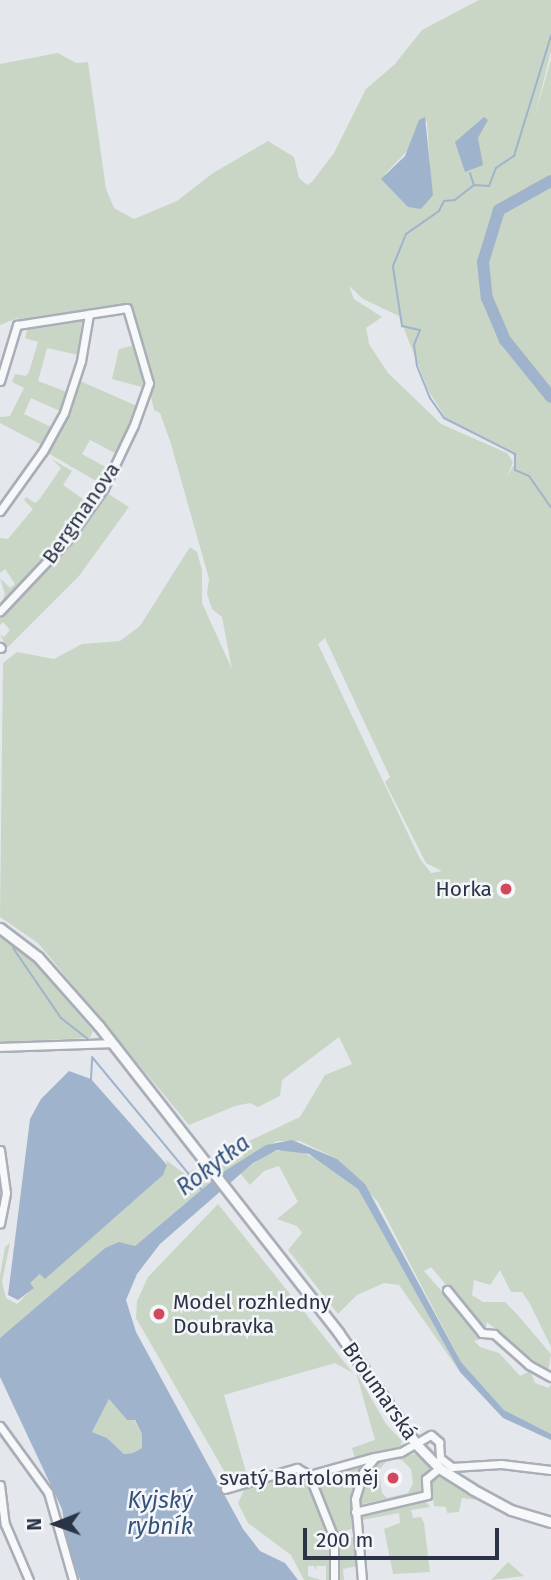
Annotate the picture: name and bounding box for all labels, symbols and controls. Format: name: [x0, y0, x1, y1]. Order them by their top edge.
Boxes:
street label: Bergmanova: [37, 457, 125, 569]
place label: Horka: [435, 876, 492, 902]
marker: Horka: [498, 881, 514, 897]
water label: Rokytka: [171, 1129, 255, 1201]
place label: Model rozhledny Doubravka: [173, 1289, 331, 1339]
marker: Model rozhledny Doubravka: [151, 1306, 167, 1322]
street label: Broumarská: [337, 1337, 423, 1445]
place label: svatý Bartoloměj: [219, 1465, 379, 1491]
marker: svatý Bartoloměj: [385, 1470, 401, 1486]
water label: Kyjský rybník: [127, 1486, 193, 1540]
north arrow: [21, 1489, 91, 1559]
scale bar: [306, 1514, 502, 1558]
text: N: [23, 1518, 46, 1531]
text: 200 m: [316, 1527, 373, 1553]

